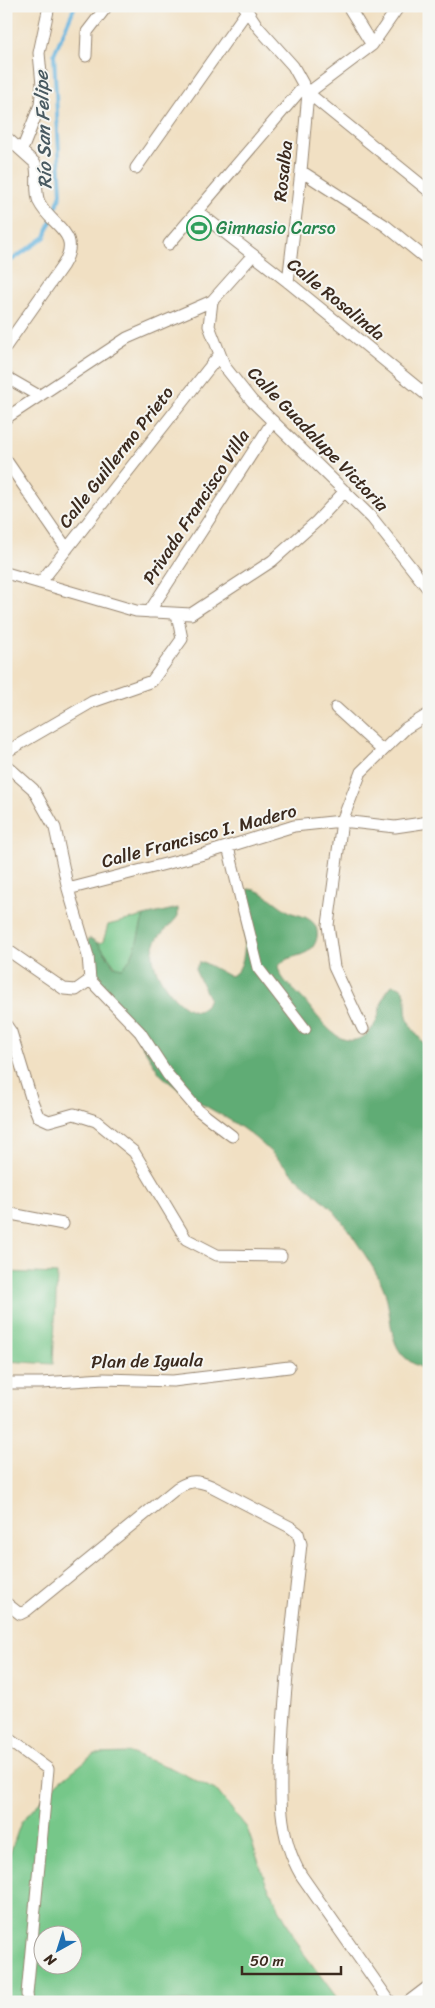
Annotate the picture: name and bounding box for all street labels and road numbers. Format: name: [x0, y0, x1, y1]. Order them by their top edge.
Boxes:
street label: Rosalba: [264, 139, 302, 203]
street label: Calle Rosalinda: [280, 249, 392, 349]
street label: Calle Guadalupe Victoria: [240, 359, 397, 520]
street label: Calle Guillermo Prieto: [50, 379, 182, 535]
street label: Privada Francisco Villa: [134, 422, 259, 591]
street label: Calle Francisco I. Madero: [98, 795, 300, 877]
street label: Plan de Iguala: [91, 1344, 204, 1378]

